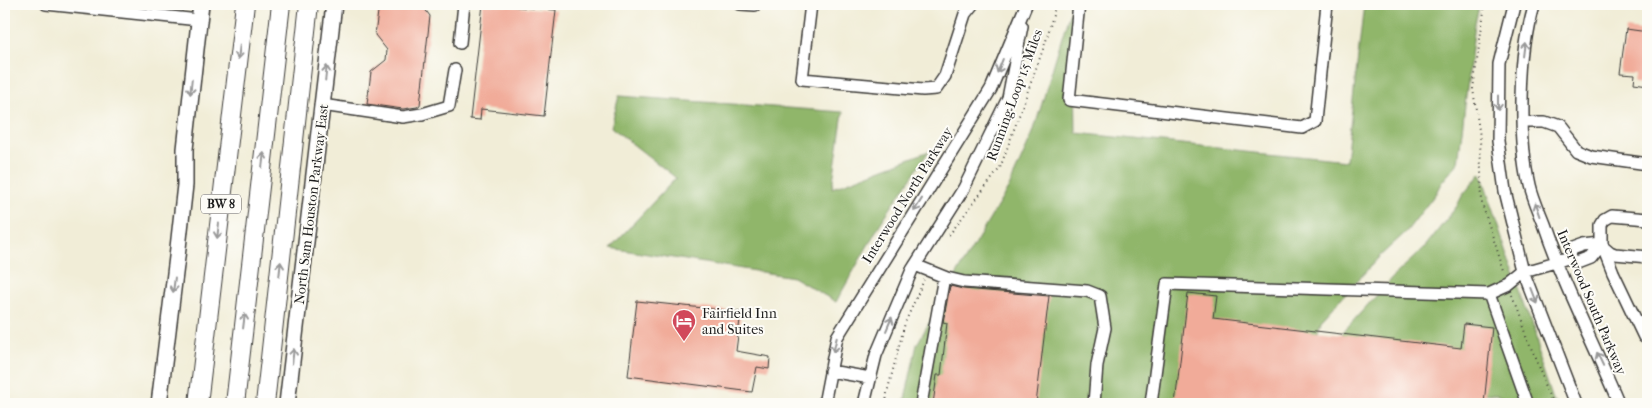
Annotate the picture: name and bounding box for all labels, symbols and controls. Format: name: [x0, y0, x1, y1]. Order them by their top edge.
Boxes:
street label: Running Loop 1.5 Miles: [983, 27, 1046, 163]
one-way arrow: [1521, 41, 1531, 57]
one-way arrow: [234, 44, 244, 60]
one-way arrow: [995, 57, 1004, 73]
one-way arrow: [321, 65, 331, 81]
one-way arrow: [186, 79, 196, 95]
one-way arrow: [1493, 94, 1503, 111]
street label: North Sam Houston Parkway East: [291, 103, 332, 305]
street label: Interwood North Parkway: [858, 124, 957, 267]
one-way arrow: [258, 152, 268, 168]
road number: BW 8: [201, 194, 241, 213]
one-way arrow: [913, 198, 923, 212]
one-way arrow: [1532, 202, 1542, 218]
one-way arrow: [213, 223, 223, 239]
street label: Interwood South Parkway: [1553, 227, 1630, 378]
one-way arrow: [275, 261, 285, 277]
one-way arrow: [169, 277, 179, 293]
one-way arrow: [1530, 288, 1540, 303]
place label: Fairfield Inn and Suites: [702, 305, 777, 338]
hotel icon: Fairfield Inn and Suites: [671, 308, 697, 342]
one-way arrow: [239, 313, 249, 329]
one-way arrow: [885, 317, 894, 333]
one-way arrow: [830, 336, 839, 352]
one-way arrow: [288, 348, 298, 364]
one-way arrow: [1594, 352, 1604, 367]

